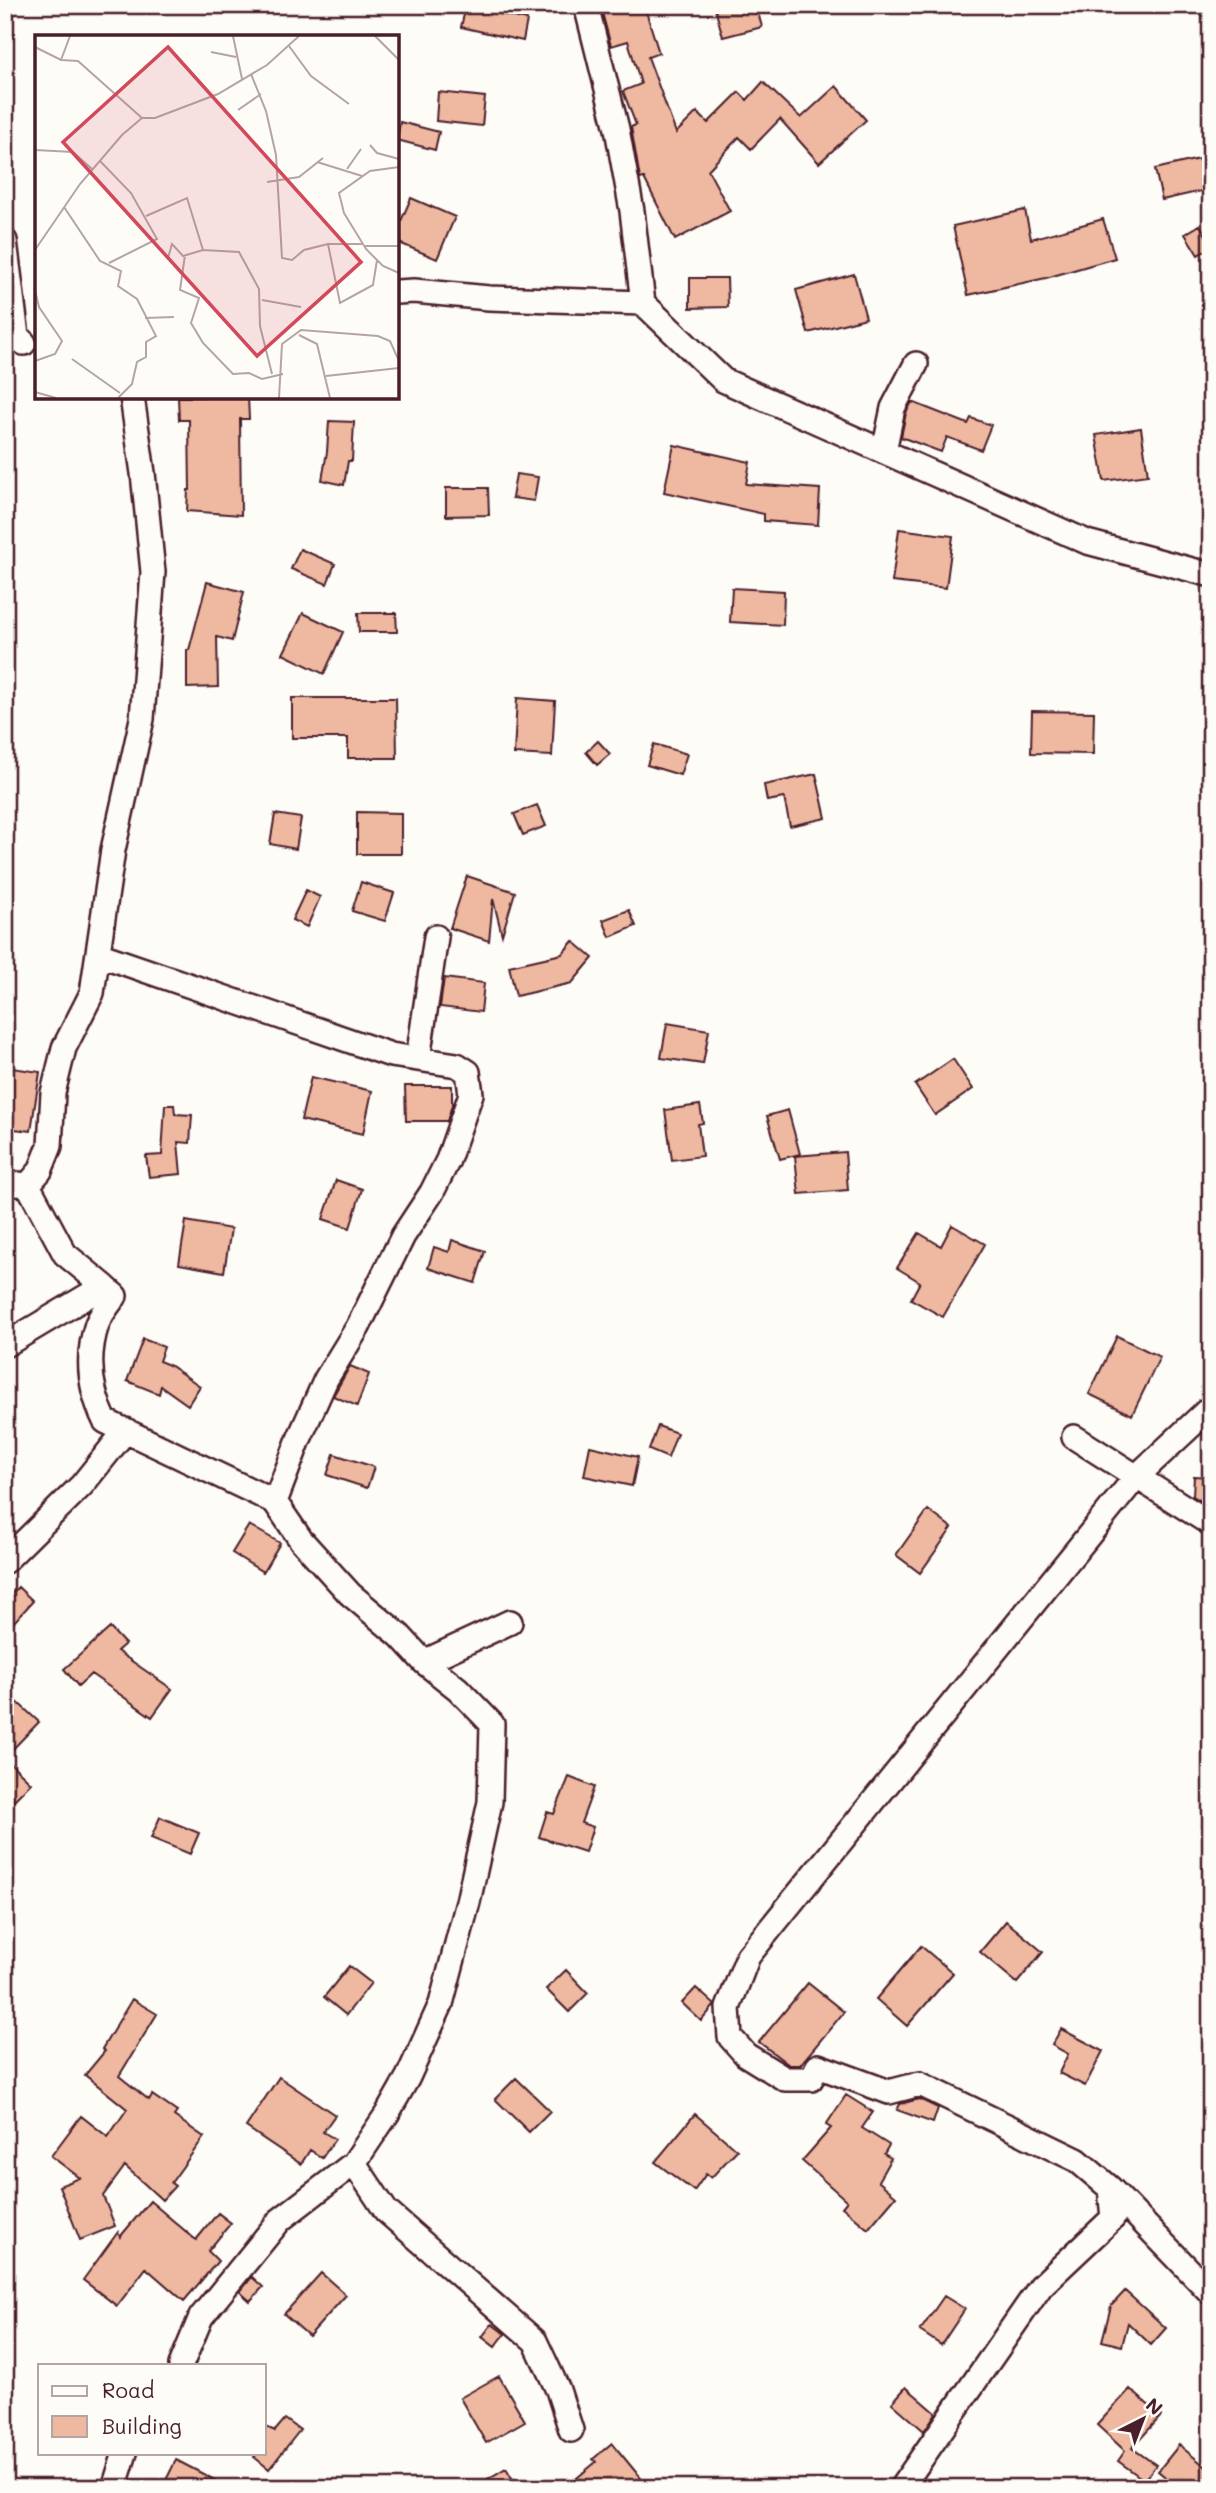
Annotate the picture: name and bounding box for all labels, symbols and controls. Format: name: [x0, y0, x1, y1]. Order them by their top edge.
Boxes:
inset map: [35, 35, 399, 399]
legend: [38, 2364, 266, 2454]
text: Road: [102, 2376, 154, 2403]
north arrow: [1108, 2384, 1178, 2454]
text: N: [1141, 2392, 1168, 2420]
text: Building: [102, 2412, 182, 2439]

